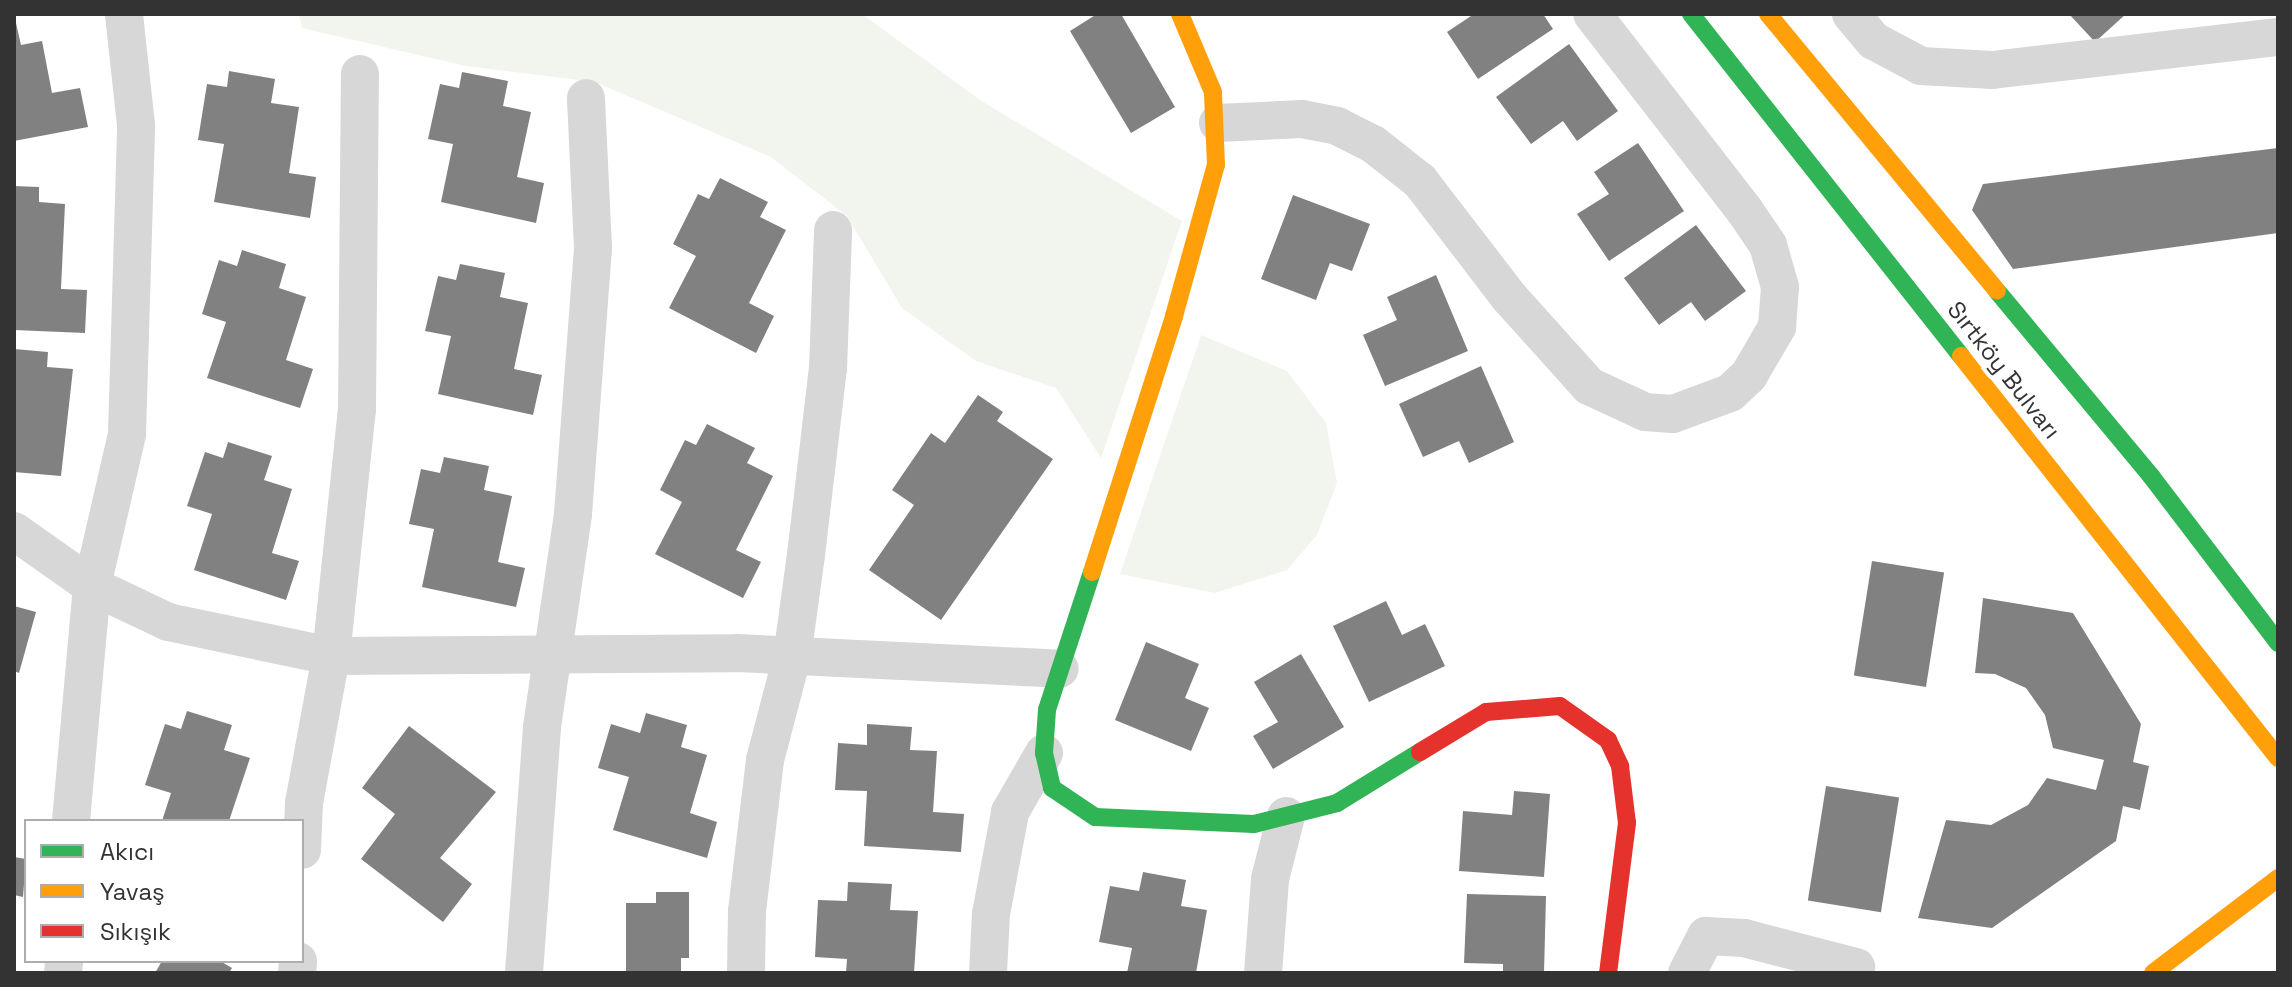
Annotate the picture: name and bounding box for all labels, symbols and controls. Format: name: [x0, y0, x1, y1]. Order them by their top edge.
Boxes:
street label: Sırtköy Bulvarı: [1941, 296, 2067, 444]
legend: [24, 819, 304, 963]
text: Akıcı: [100, 836, 154, 867]
text: Yavaş: [100, 876, 165, 907]
text: Sıkışık: [100, 916, 171, 947]

